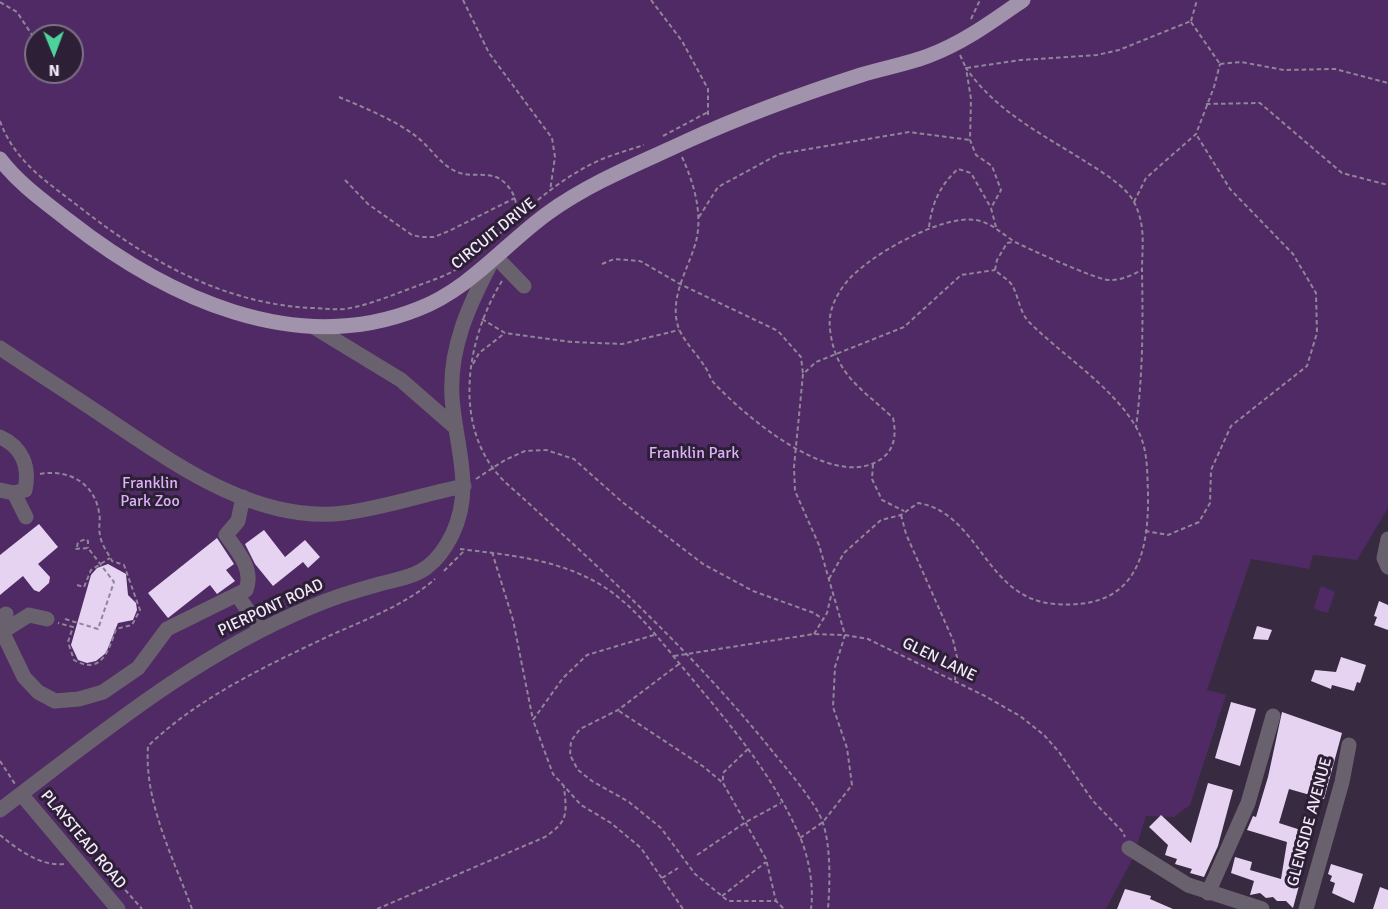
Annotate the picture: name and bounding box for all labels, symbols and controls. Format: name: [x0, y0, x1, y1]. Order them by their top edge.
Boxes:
north arrow: [24, 24, 84, 84]
text: N: [49, 60, 60, 80]
street label: CIRCUIT DRIVE: [448, 194, 540, 274]
park label: Franklin Park: [649, 444, 739, 464]
park label: Franklin Park Zoo: [120, 474, 180, 512]
street label: PIERPONT ROAD: [215, 575, 327, 641]
street label: GLEN LANE: [899, 634, 979, 686]
street label: GLENSIDE AVENUE: [1284, 755, 1336, 889]
street label: PLAYSTEAD ROAD: [36, 787, 130, 893]

